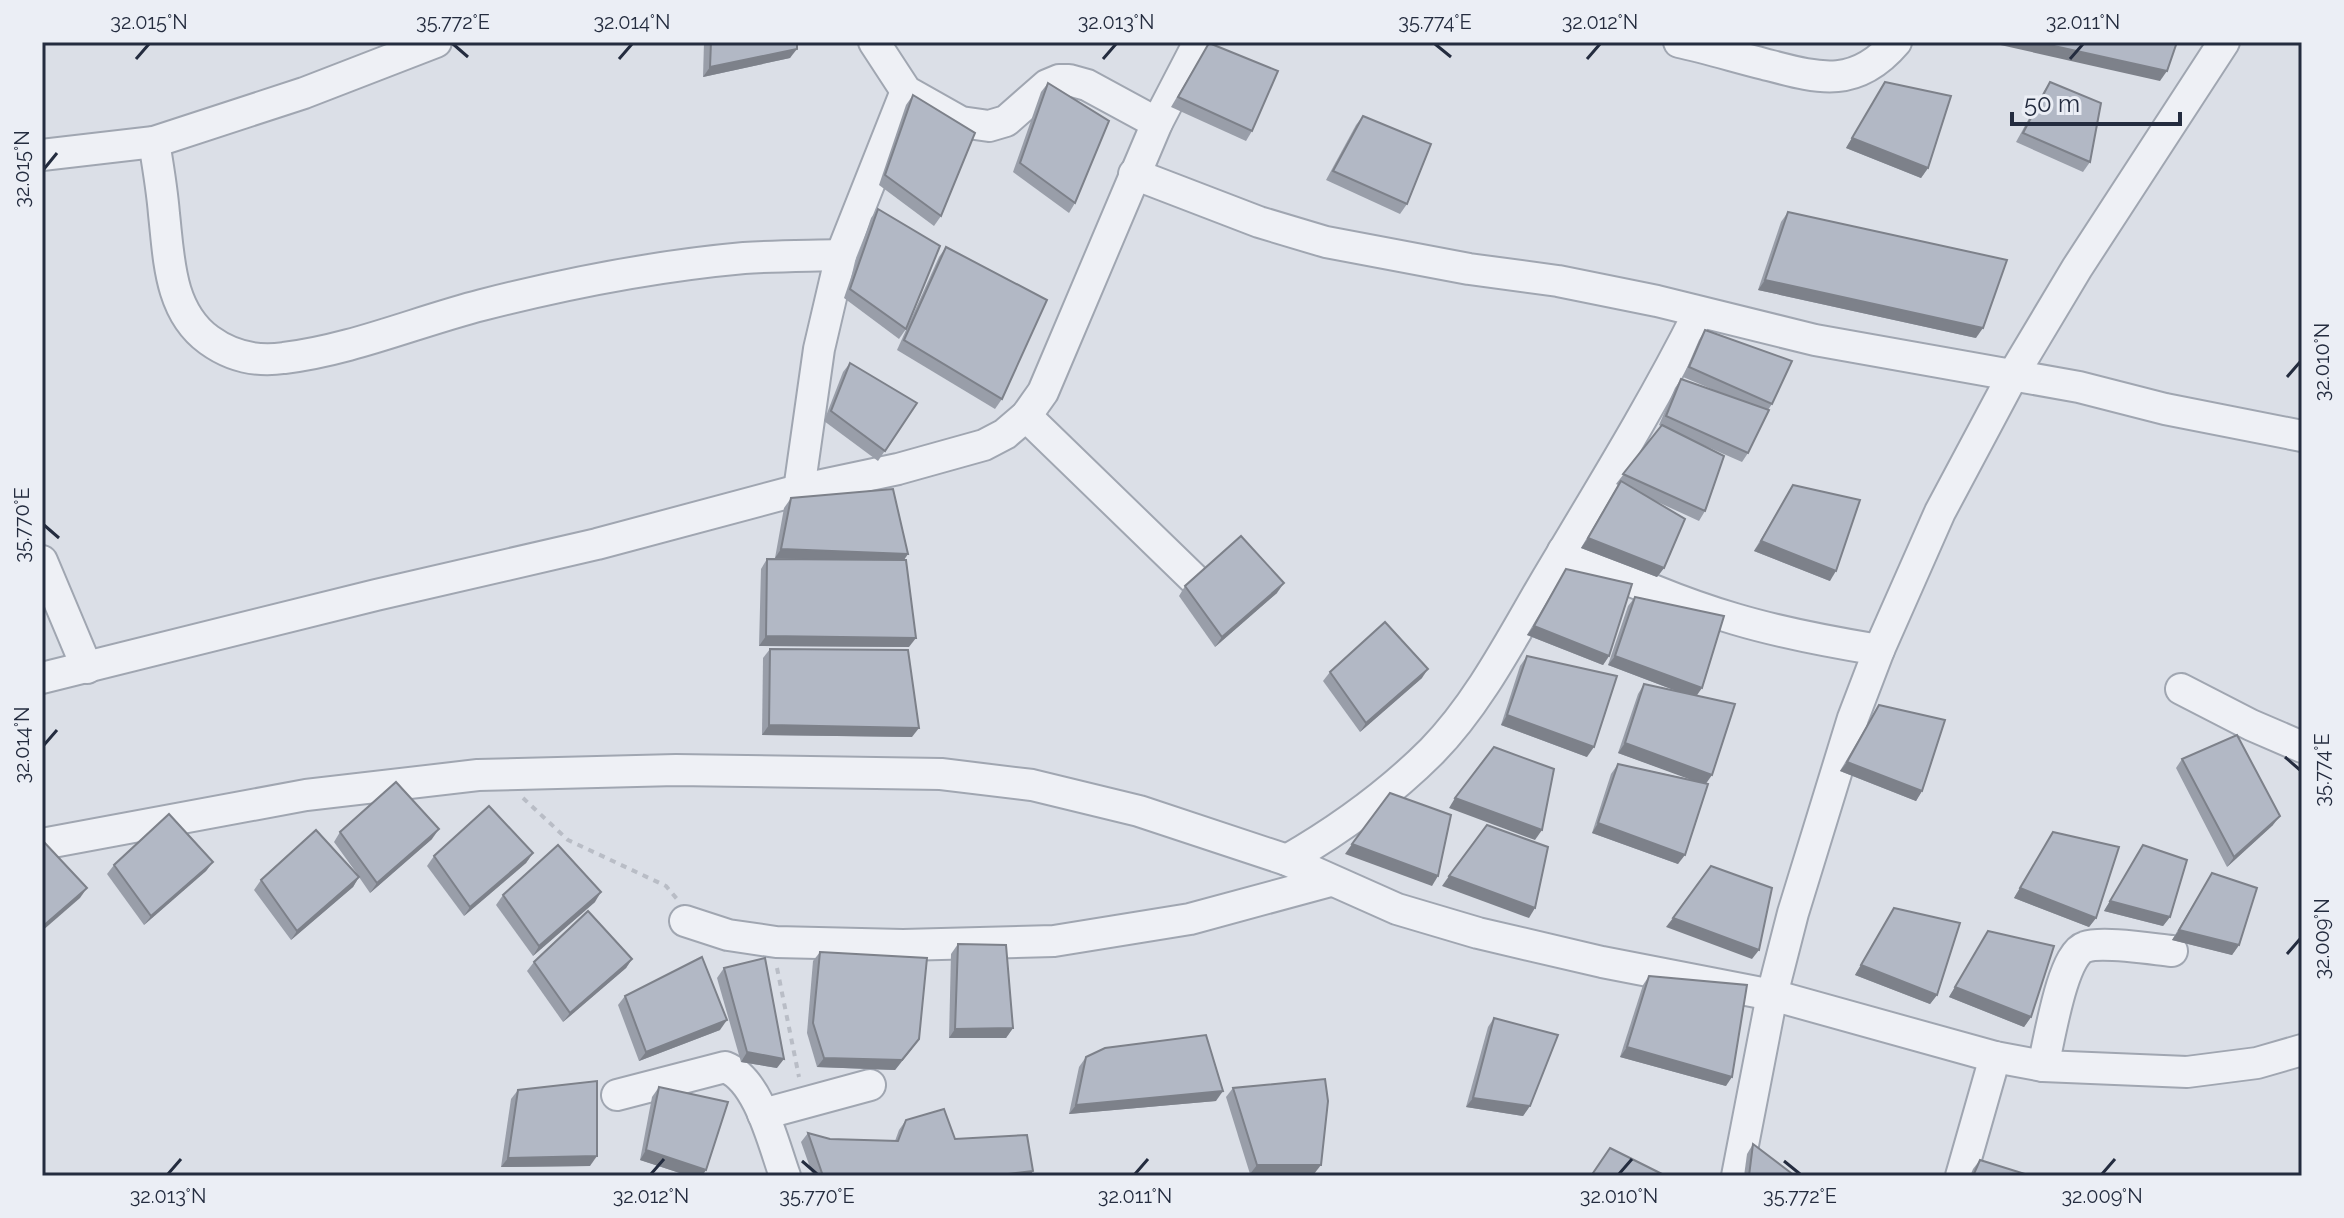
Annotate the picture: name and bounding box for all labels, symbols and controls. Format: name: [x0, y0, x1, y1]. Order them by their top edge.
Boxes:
text: 32.015°N: [110, 10, 188, 34]
text: 35.772°E: [416, 10, 490, 34]
text: 32.014°N: [593, 10, 671, 34]
text: 32.013°N: [1078, 10, 1154, 34]
text: 35.774°E: [1398, 10, 1472, 34]
text: 32.012°N: [1562, 10, 1638, 34]
text: 32.011°N: [2046, 10, 2120, 34]
scale bar: [2012, 76, 2180, 126]
text: 50 m: [2024, 89, 2080, 118]
text: 32.015°N: [10, 130, 34, 208]
text: 32.010°N: [2310, 323, 2334, 401]
text: 35.770°E: [10, 487, 34, 563]
text: 32.014°N: [10, 706, 34, 784]
text: 35.774°E: [2310, 733, 2334, 807]
text: 32.009°N: [2310, 898, 2334, 980]
text: 32.013°N: [130, 1184, 206, 1208]
text: 32.012°N: [613, 1184, 689, 1208]
text: 35.770°E: [779, 1184, 855, 1208]
text: 32.011°N: [1098, 1184, 1172, 1208]
text: 32.010°N: [1580, 1184, 1658, 1208]
text: 35.772°E: [1763, 1184, 1837, 1208]
text: 32.009°N: [2061, 1184, 2143, 1208]

